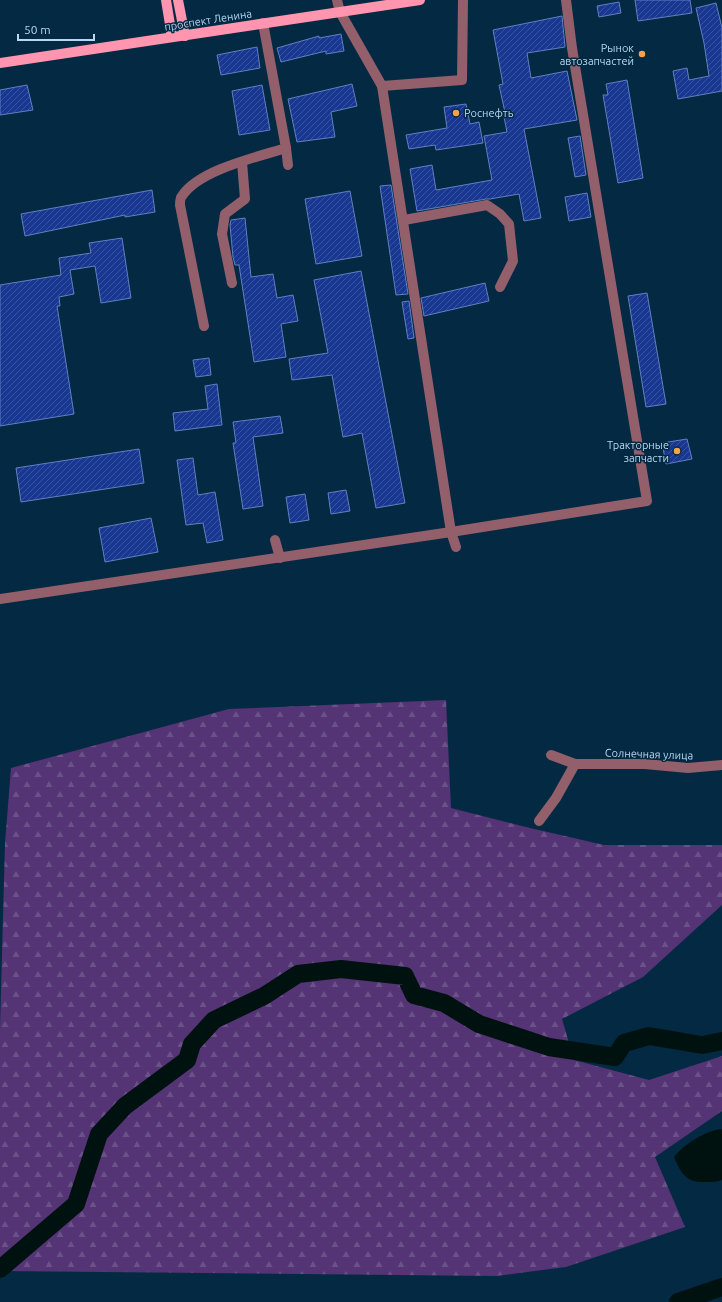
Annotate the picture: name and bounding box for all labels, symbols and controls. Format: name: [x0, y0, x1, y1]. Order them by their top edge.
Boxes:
street label: проспект Ленина: [163, 7, 253, 33]
scale bar: [18, 16, 94, 42]
text: 50 m: [24, 23, 51, 36]
place label: Рынок автозапчастей: [560, 42, 634, 67]
marker: Рынок автозапчастей: [637, 49, 647, 59]
place label: Роснефть: [464, 107, 514, 119]
marker: Роснефть: [451, 108, 461, 118]
place label: Тракторные запчасти: [607, 439, 669, 464]
marker: Тракторные запчасти: [672, 446, 682, 456]
street label: Солнечная улица: [605, 746, 693, 762]

